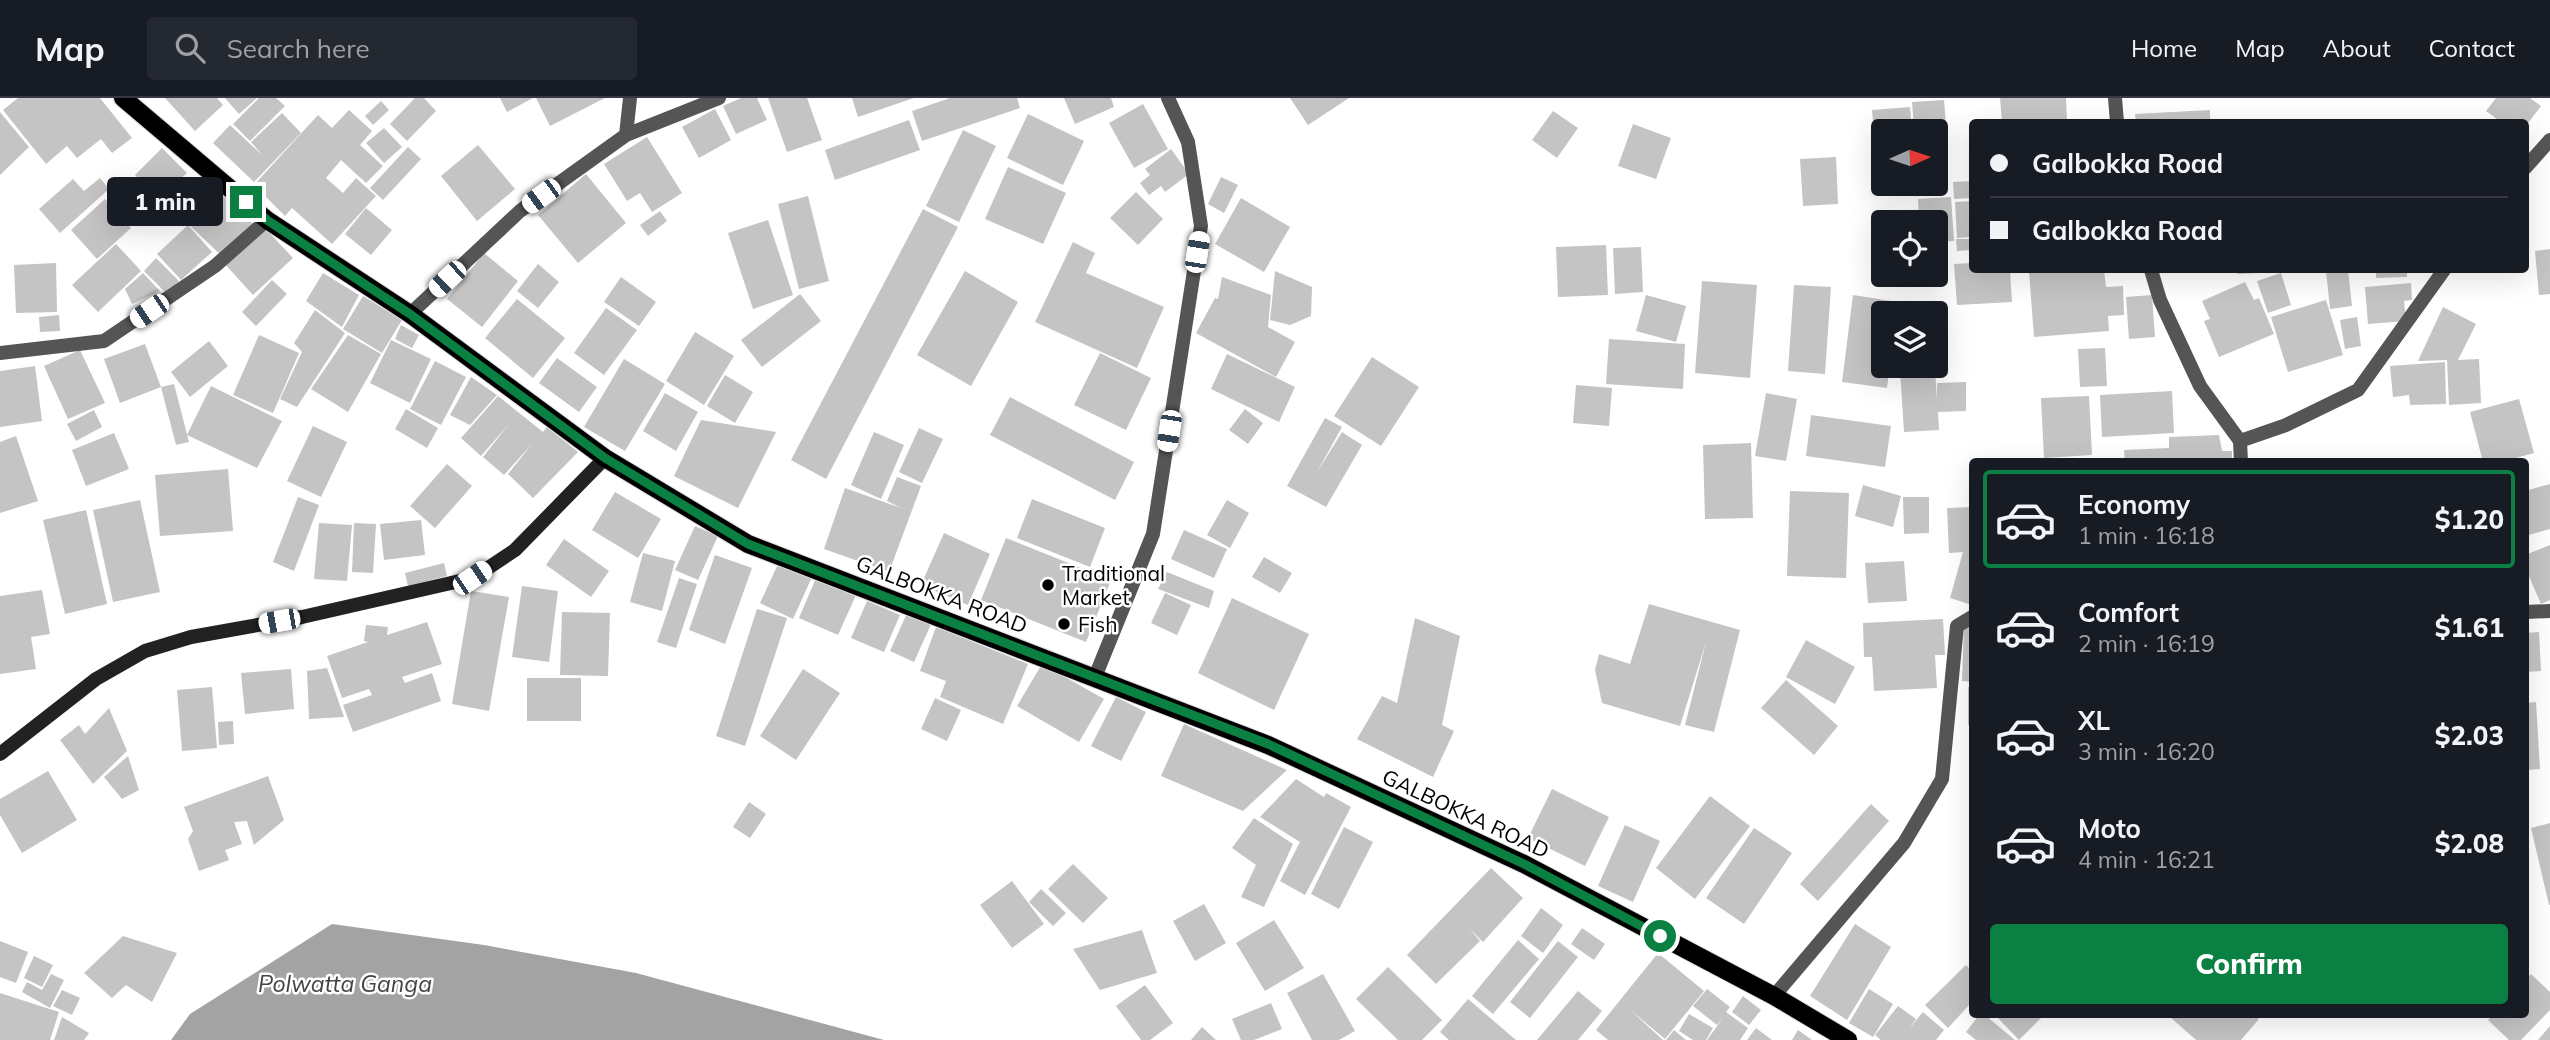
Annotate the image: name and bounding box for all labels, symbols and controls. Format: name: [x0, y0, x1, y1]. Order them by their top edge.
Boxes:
search box: [147, 17, 637, 80]
text: Map: [35, 28, 105, 69]
icon: search: [171, 29, 209, 67]
text: Search here: [227, 32, 370, 65]
text: Home: [2131, 33, 2197, 63]
text: Map: [2235, 33, 2285, 63]
text: About: [2323, 33, 2391, 63]
text: Contact: [2429, 33, 2515, 63]
north arrow: [1871, 119, 1948, 196]
map controls: [1871, 119, 1948, 378]
text: Galbokka Road: [2032, 147, 2223, 180]
car: [518, 175, 565, 217]
callout: 1 min: [106, 178, 222, 226]
route end: [230, 186, 262, 218]
text: 1 min: [134, 187, 196, 216]
button: locate: [1871, 210, 1948, 287]
text: Galbokka Road: [2032, 214, 2223, 247]
car: [1184, 230, 1211, 274]
car: [425, 257, 470, 301]
car: [126, 291, 173, 331]
button: layers: [1871, 301, 1948, 378]
car: [1156, 409, 1183, 453]
icon: car: [1994, 488, 2057, 551]
text: Economy: [2078, 488, 2190, 521]
text: $1.20: [2435, 503, 2504, 536]
text: 1 min · 16:18: [2078, 521, 2215, 550]
street label: GALBOKKA ROAD: [853, 549, 1031, 639]
car: [449, 558, 496, 598]
place label: Traditional Market: [1062, 560, 1165, 610]
marker: Traditional Market: [1040, 577, 1056, 593]
icon: car: [1994, 596, 2057, 659]
text: Comfort: [2078, 596, 2179, 629]
car: [257, 607, 302, 635]
place label: Fish: [1078, 611, 1118, 637]
text: $1.61: [2435, 611, 2504, 644]
marker: Fish: [1056, 616, 1072, 632]
text: 2 min · 16:19: [2078, 629, 2215, 658]
icon: car: [1994, 704, 2057, 767]
text: XL: [2078, 704, 2110, 737]
text: $2.03: [2435, 719, 2504, 752]
text: 3 min · 16:20: [2078, 737, 2215, 766]
street label: GALBOKKA ROAD: [1378, 763, 1554, 863]
icon: car: [1994, 812, 2057, 875]
text: Moto: [2078, 812, 2141, 845]
text: $2.08: [2435, 827, 2504, 860]
text: 4 min · 16:21: [2078, 845, 2215, 874]
route start: [1644, 920, 1676, 952]
button: Confirm: [1990, 924, 2508, 1004]
water label: Polwatta Ganga: [258, 969, 432, 998]

